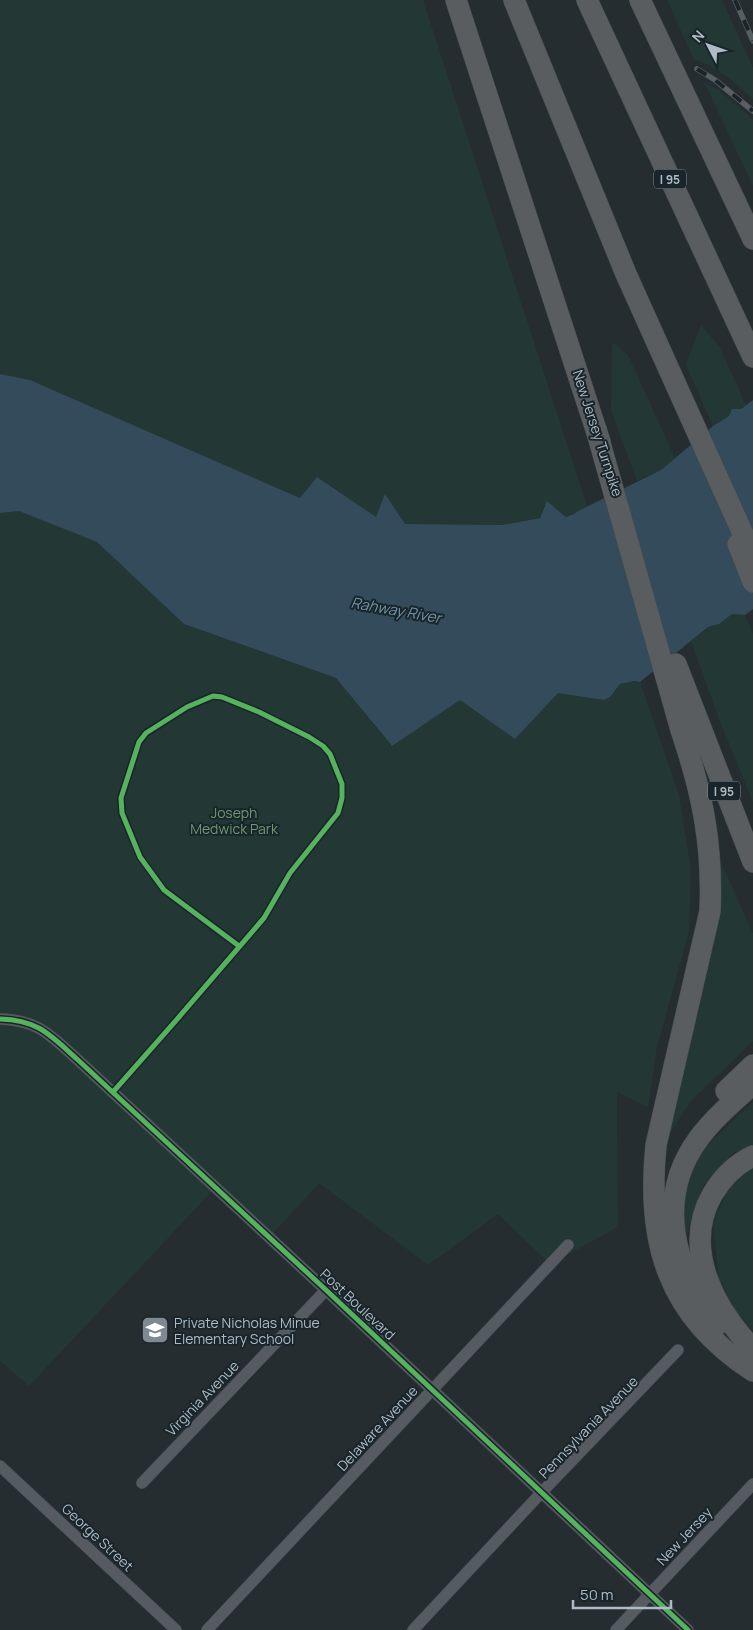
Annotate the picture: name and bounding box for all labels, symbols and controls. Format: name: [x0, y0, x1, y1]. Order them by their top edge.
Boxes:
north arrow: [683, 20, 733, 70]
text: N: [687, 26, 708, 46]
road number: I 95: [654, 170, 686, 188]
street label: New Jersey Turnpike: [569, 367, 627, 499]
water label: Rahway River: [349, 592, 445, 629]
road number: I 95: [708, 781, 740, 800]
park label: Joseph Medwick Park: [190, 803, 279, 838]
street label: Post Boulevard: [316, 1264, 400, 1344]
place label: Private Nicholas Minue Elementary School: [174, 1313, 320, 1348]
school or university icon: Private Nicholas Minue Elementary School: [140, 1315, 170, 1345]
street label: Virginia Avenue: [161, 1356, 243, 1440]
street label: Pennsylvania Avenue: [534, 1372, 642, 1482]
street label: Delaware Avenue: [332, 1381, 422, 1475]
street label: George Street: [58, 1499, 138, 1575]
street label: New Jersey: [652, 1502, 716, 1569]
scale bar: [573, 1578, 670, 1610]
text: 50 m: [580, 1584, 614, 1605]

